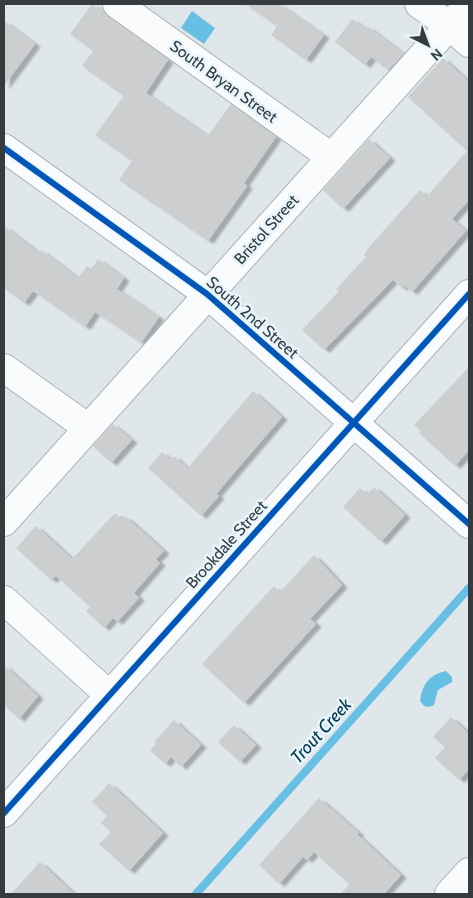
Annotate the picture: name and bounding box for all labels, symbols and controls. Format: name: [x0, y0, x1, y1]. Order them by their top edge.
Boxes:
north arrow: [403, 20, 453, 70]
street label: South Bryan Street: [166, 36, 282, 127]
text: N: [427, 45, 446, 65]
street label: Bristol Street: [230, 190, 303, 268]
street label: South 2nd Street: [203, 272, 303, 363]
street label: Brookdale Street: [182, 496, 271, 592]
water label: Trout Creek: [286, 693, 357, 768]

